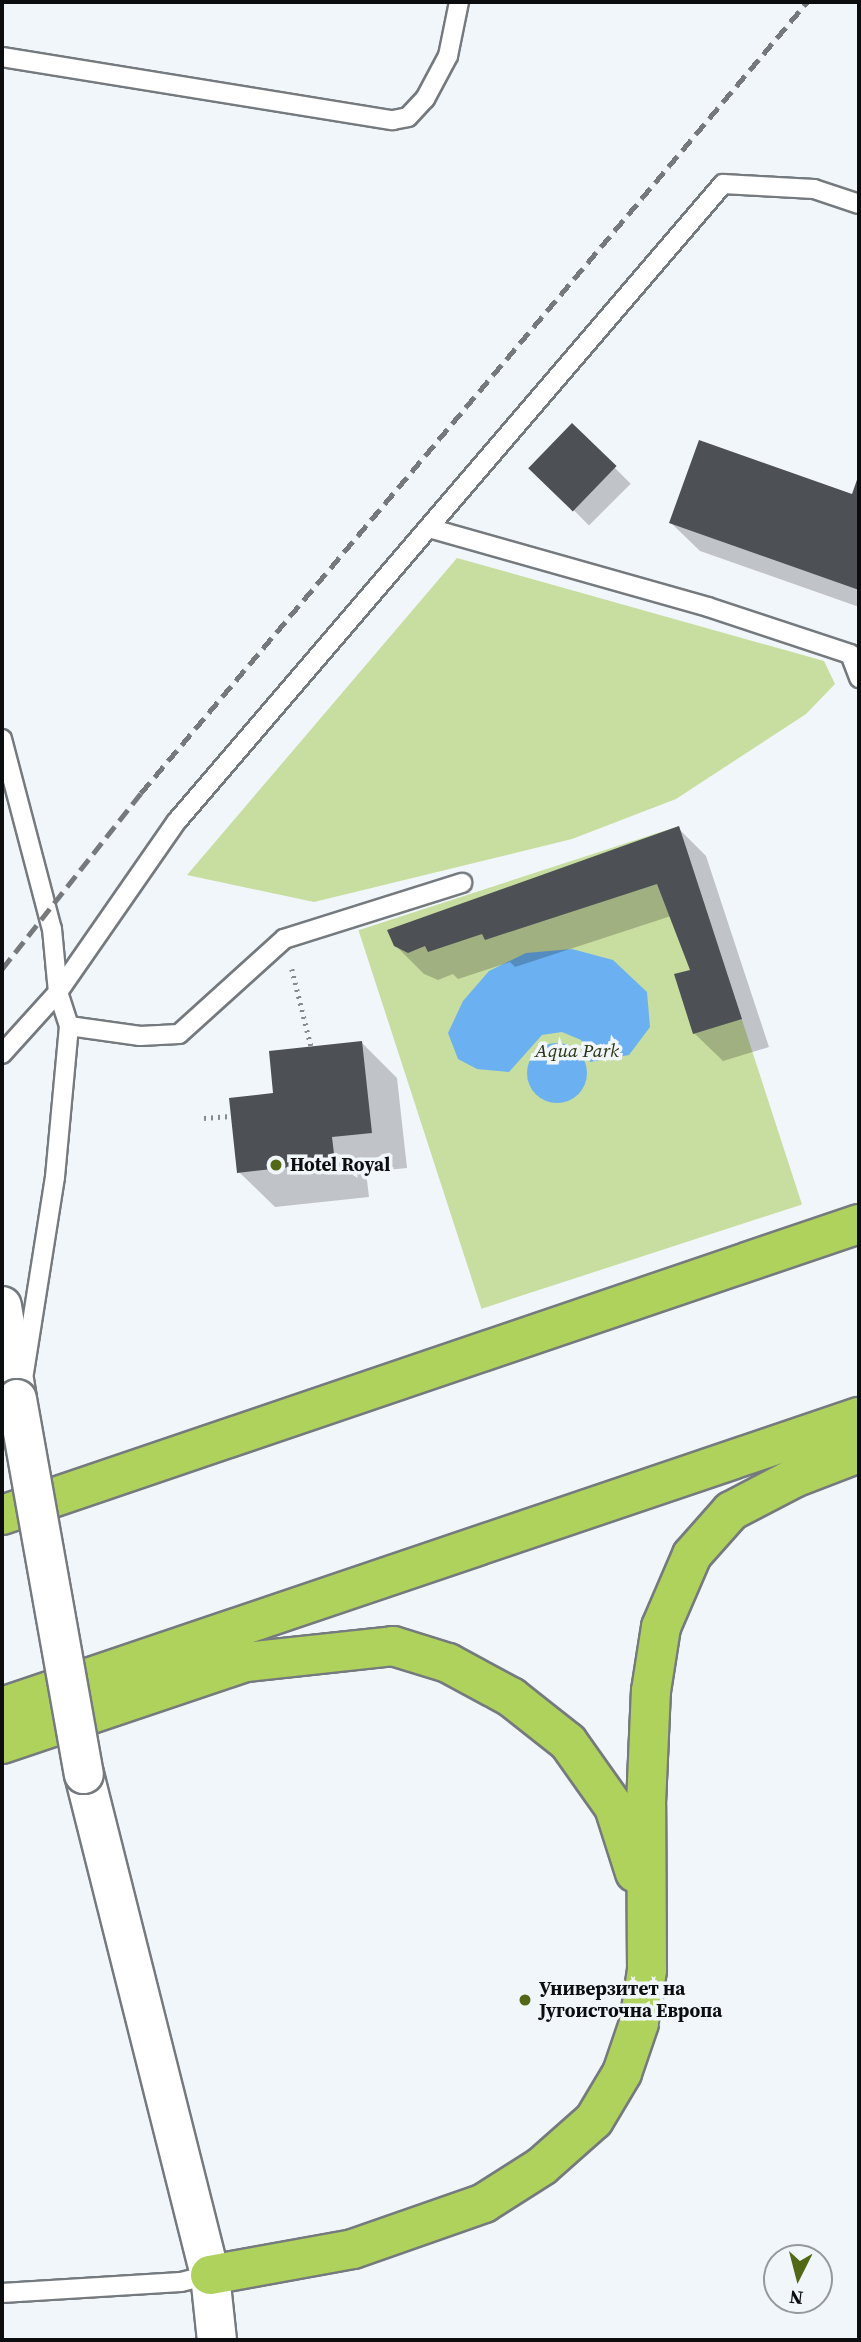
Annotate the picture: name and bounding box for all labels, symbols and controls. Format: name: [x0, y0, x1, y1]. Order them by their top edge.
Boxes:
park label: Aqua Park: [535, 1040, 619, 1062]
place label: Hotel Royal: [290, 1154, 390, 1176]
marker: Hotel Royal: [268, 1157, 284, 1173]
place label: Универзитет на Југоисточна Европа: [539, 1978, 722, 2022]
marker: Универзитет на Југоисточна Европа: [517, 1992, 533, 2008]
north arrow: [763, 2244, 833, 2314]
text: N: [788, 2284, 804, 2312]

